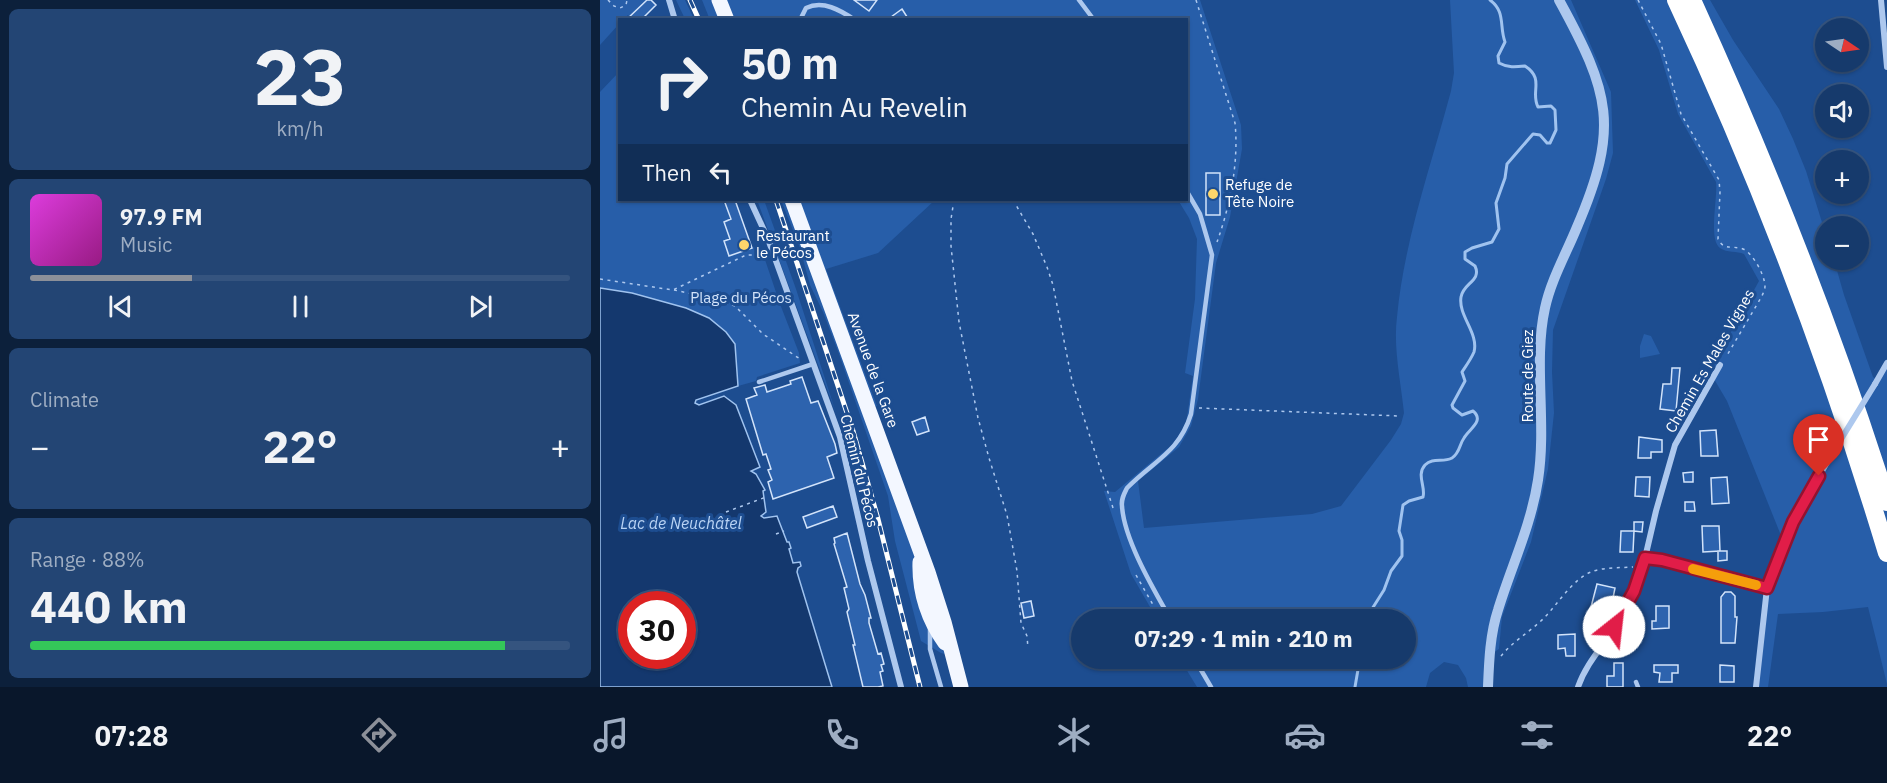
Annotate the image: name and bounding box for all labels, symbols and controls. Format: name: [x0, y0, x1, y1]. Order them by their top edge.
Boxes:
north arrow: [1815, 18, 1869, 72]
map controls: [1815, 18, 1869, 270]
text: 23: [253, 25, 347, 126]
text: 50 m: [741, 36, 839, 91]
icon: right: [642, 42, 720, 120]
button: sound: [1815, 84, 1869, 138]
text: Chemin Au Revelin: [741, 89, 968, 124]
text: km/h: [276, 115, 324, 142]
button: +: [1815, 150, 1869, 204]
icon: left: [704, 156, 737, 189]
text: Then: [642, 158, 692, 187]
place label: Refuge de Tête Noire: [1225, 175, 1294, 211]
marker: Refuge de Tête Noire: [1206, 187, 1220, 201]
text: 97.9 FM: [120, 202, 203, 231]
button: −: [1815, 216, 1869, 270]
place label: Restaurant le Pécos: [756, 226, 830, 262]
text: Music: [120, 231, 172, 258]
marker: Restaurant le Pécos: [737, 238, 751, 252]
street label: Chemin Es Males Vignes: [1661, 286, 1758, 436]
park label: Plage du Pécos: [690, 288, 792, 307]
icon: previous: [104, 290, 137, 323]
icon: pause: [284, 290, 317, 323]
icon: next: [464, 290, 497, 323]
street label: Avenue de la Gare: [844, 309, 903, 430]
street label: Route de Giez: [1518, 329, 1537, 423]
text: Climate: [30, 386, 99, 413]
street label: Chemin du Pécos: [836, 412, 883, 529]
pin: [1793, 414, 1844, 476]
text: 22°: [262, 417, 338, 475]
icon: arrive: [1802, 423, 1835, 456]
text: −: [30, 425, 50, 468]
text: +: [550, 425, 570, 468]
water label: Lac de Neuchâtel: [620, 513, 742, 533]
text: Range · 88%: [30, 546, 145, 573]
text: 440 km: [30, 577, 188, 635]
speed limit sign: 30: [618, 591, 696, 669]
position arrow: [1582, 595, 1646, 659]
text: 07:29 · 1 min · 210 m: [1134, 624, 1353, 653]
icon: directions: [358, 714, 400, 756]
icon: music: [590, 714, 632, 756]
icon: phone: [821, 714, 863, 756]
icon: climate: [1053, 714, 1095, 756]
icon: car: [1284, 714, 1326, 756]
icon: filters: [1516, 714, 1558, 756]
text: 07:28: [95, 718, 168, 753]
text: 22°: [1747, 718, 1792, 753]

